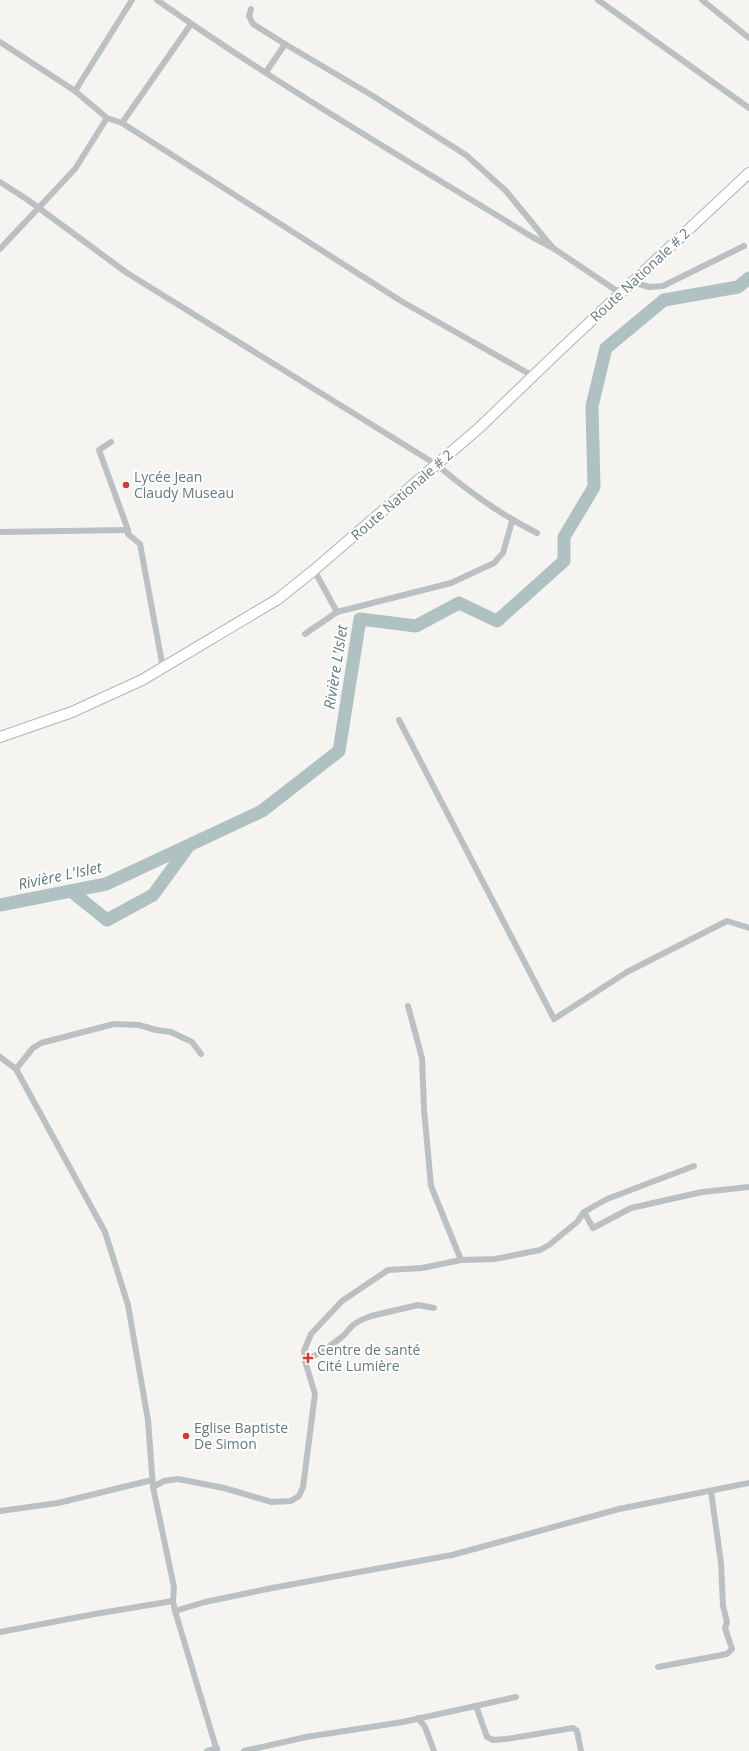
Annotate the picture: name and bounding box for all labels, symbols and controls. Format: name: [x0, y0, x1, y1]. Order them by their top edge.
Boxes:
street label: Route Nationale # 2: [586, 224, 693, 326]
street label: Route Nationale # 2: [347, 445, 457, 544]
place label: Lycée Jean Claudy Museau: [134, 467, 234, 502]
marker: Lycée Jean Claudy Museau: [121, 480, 131, 490]
water label: Rivière L'Islet: [318, 622, 352, 710]
water label: Rivière L'Islet: [16, 856, 104, 894]
place label: Centre de santé Cité Lumière: [317, 1340, 421, 1375]
marker: Centre de santé Cité Lumière: [302, 1352, 314, 1364]
place label: Eglise Baptiste De Simon: [194, 1418, 288, 1453]
marker: Eglise Baptiste De Simon: [181, 1431, 191, 1441]

